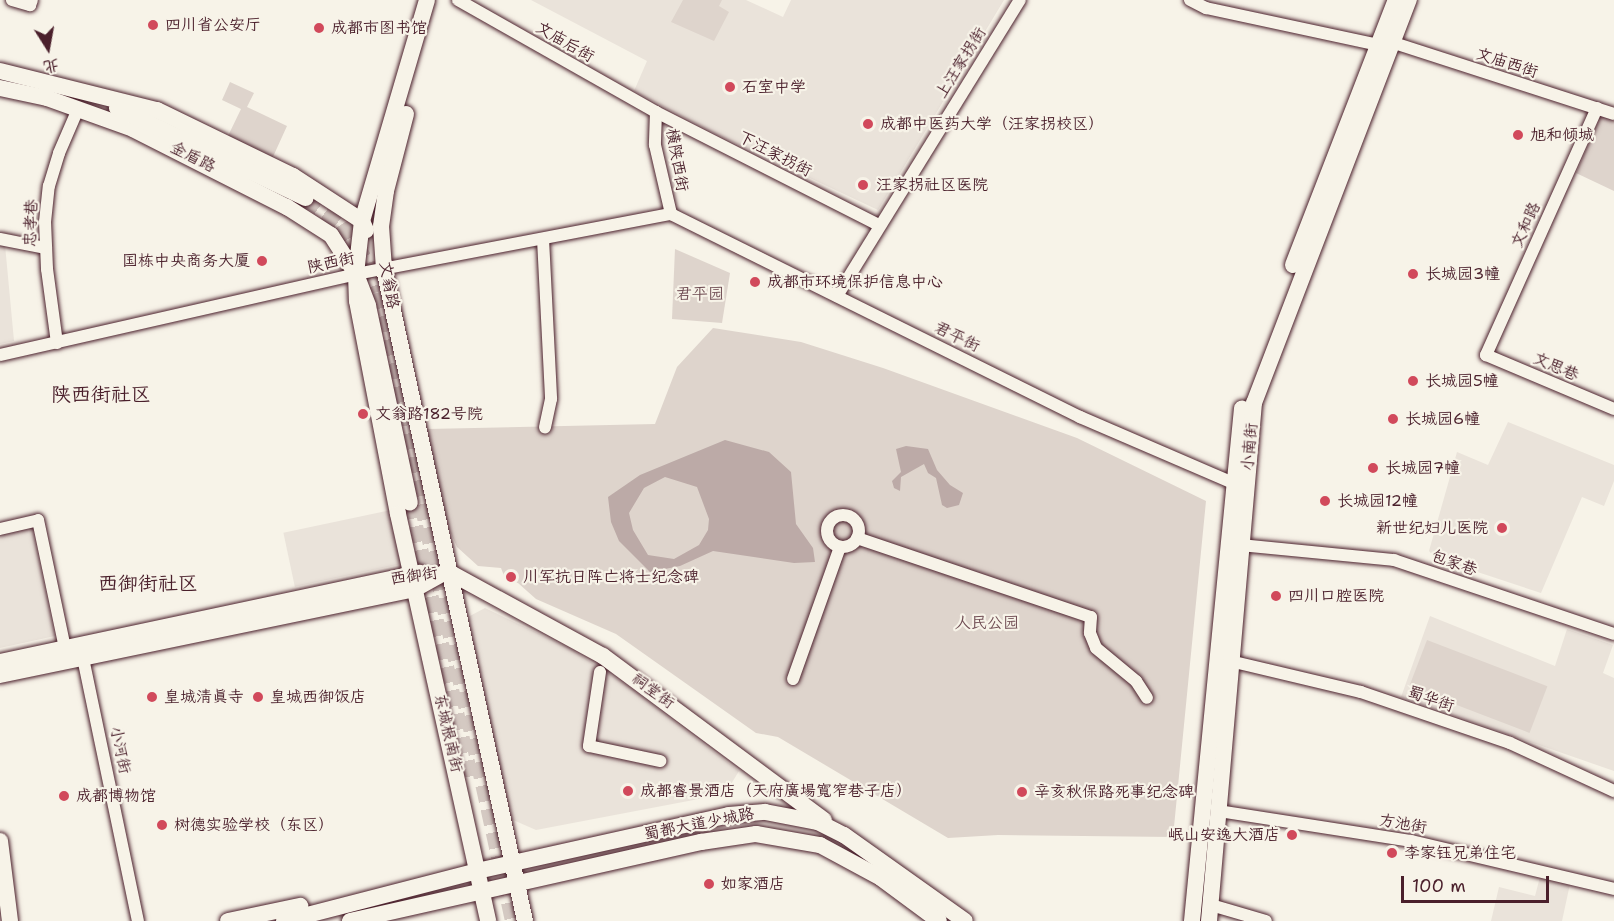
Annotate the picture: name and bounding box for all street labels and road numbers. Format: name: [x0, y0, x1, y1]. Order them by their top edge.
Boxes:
street label: 文庙后街: [532, 18, 598, 66]
street label: 上汪家拐街: [932, 24, 990, 102]
street label: 文庙西街: [1474, 44, 1540, 82]
street label: 横陕西街: [662, 127, 692, 193]
street label: 下汪家拐街: [735, 127, 815, 181]
street label: 金盾路: [167, 138, 219, 176]
street label: 忠孝巷: [21, 199, 41, 247]
street label: 文和路: [1507, 199, 1545, 251]
street label: 陕西街: [306, 249, 356, 277]
street label: 文翁路: [375, 260, 403, 310]
street label: 君平街: [931, 318, 983, 356]
street label: 文思巷: [1530, 349, 1582, 385]
street label: 小南街: [1238, 422, 1262, 472]
street label: 包家巷: [1428, 546, 1480, 580]
street label: 西御街: [389, 563, 439, 589]
street label: 祠堂街: [628, 669, 678, 713]
street label: 蜀华街: [1405, 682, 1457, 716]
street label: 东城根南街: [430, 692, 466, 774]
street label: 小河街: [106, 725, 134, 775]
street label: 蜀都大道少城路: [642, 804, 756, 844]
street label: 方池街: [1378, 810, 1428, 838]

